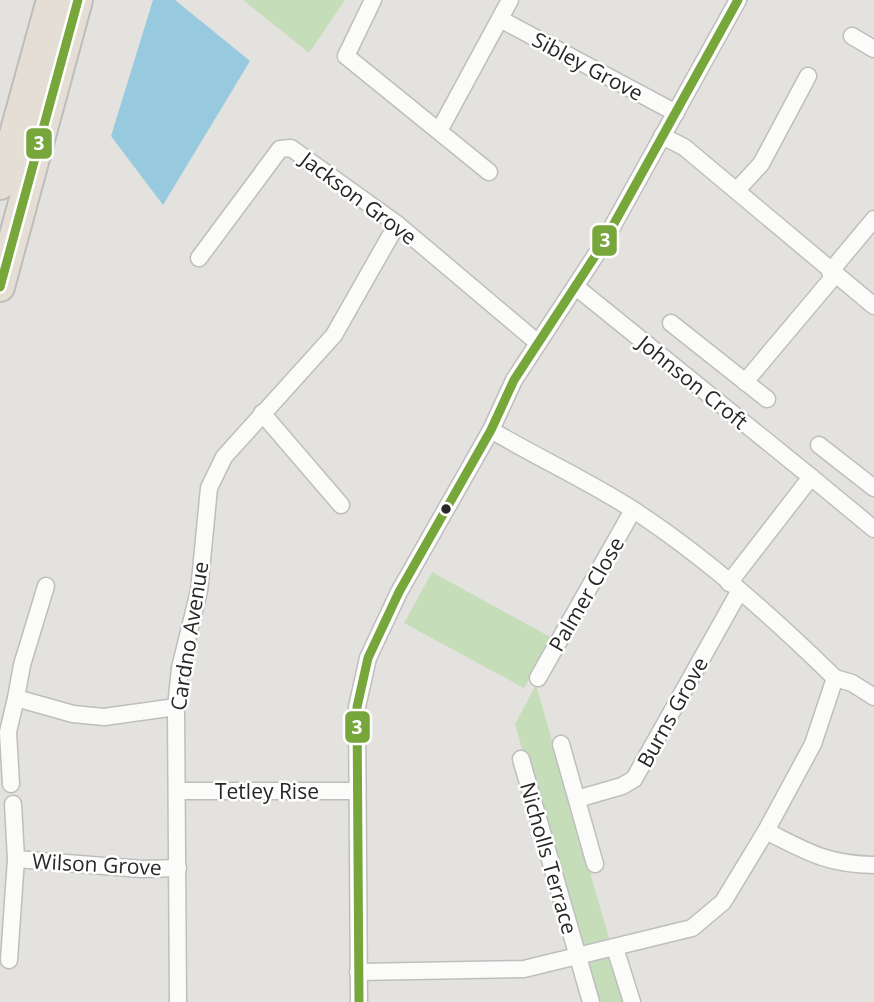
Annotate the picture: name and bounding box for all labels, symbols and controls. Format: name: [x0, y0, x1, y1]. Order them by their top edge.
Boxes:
street label: Sibley Grove: [528, 25, 648, 107]
line badge: 3: [25, 127, 53, 160]
text: 3: [34, 130, 45, 156]
street label: Jackson Grove: [294, 144, 423, 251]
line badge: 3: [591, 224, 618, 257]
text: 3: [600, 227, 611, 253]
street label: Johnson Croft: [631, 328, 754, 435]
unlabelled marker: [439, 502, 453, 516]
street label: Palmer Close: [542, 532, 630, 656]
street label: Cardno Avenue: [163, 560, 215, 712]
street label: Burns Grove: [630, 652, 714, 772]
line badge: 3: [344, 710, 371, 744]
text: 3: [352, 714, 363, 740]
street label: Tetley Rise: [215, 777, 319, 805]
street label: Nicholls Terrace: [514, 779, 584, 937]
street label: Wilson Grove: [31, 847, 163, 881]

